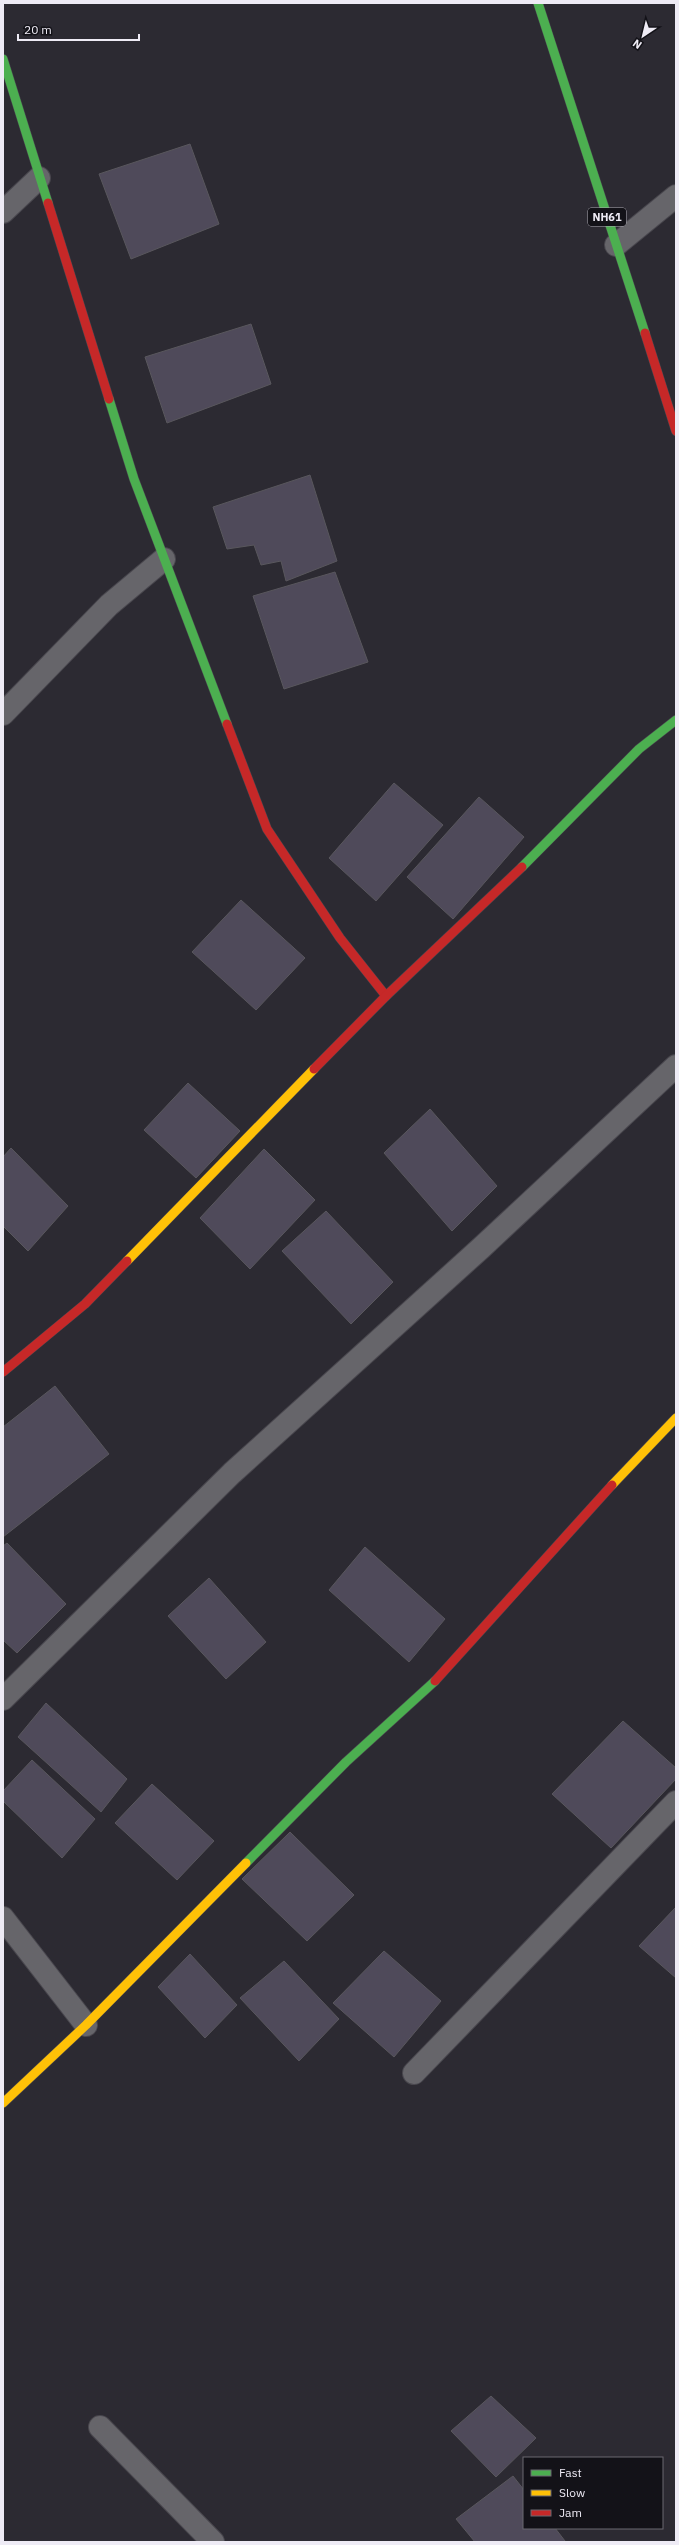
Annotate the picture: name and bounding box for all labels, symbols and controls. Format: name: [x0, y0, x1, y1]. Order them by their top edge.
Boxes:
scale bar: [18, 16, 139, 42]
north arrow: [623, 16, 663, 56]
text: 20 m: [24, 22, 52, 37]
text: N: [630, 36, 645, 52]
road number: NH61: [588, 208, 626, 226]
legend: [523, 2457, 663, 2529]
text: Fast: [559, 2465, 582, 2480]
text: Slow: [559, 2485, 585, 2500]
text: Jam: [559, 2505, 582, 2520]

